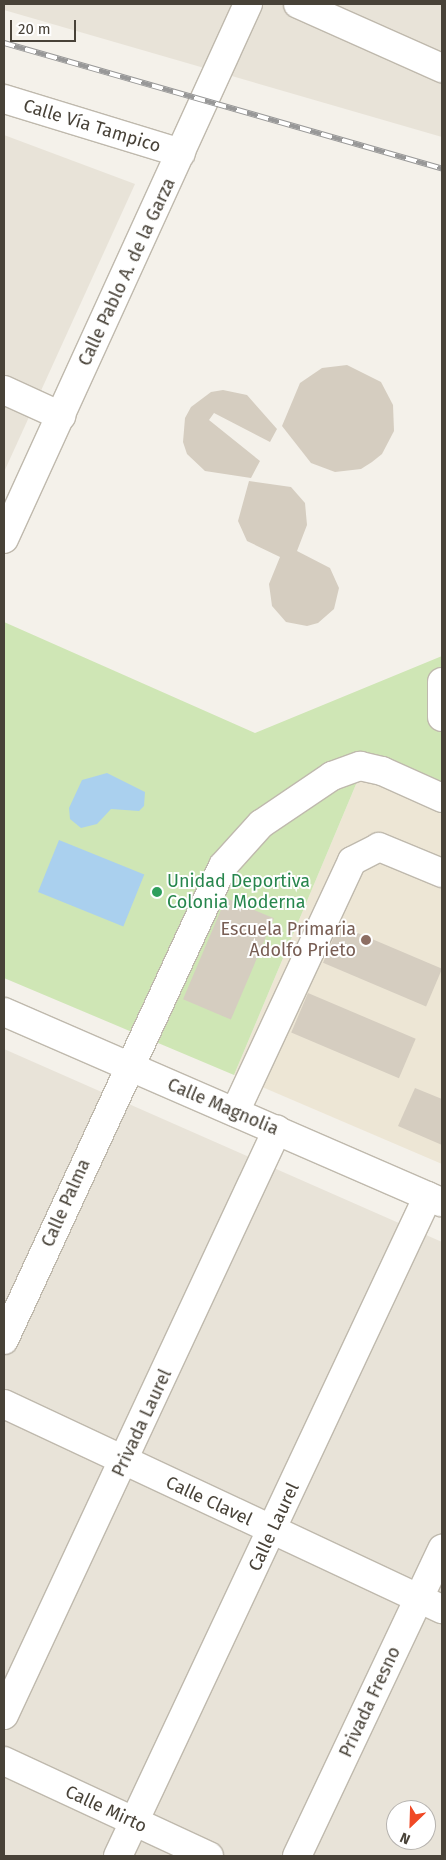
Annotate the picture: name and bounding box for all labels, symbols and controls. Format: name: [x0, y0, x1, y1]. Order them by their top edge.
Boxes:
scale bar: [12, 10, 79, 42]
text: 20 m: [18, 20, 51, 38]
street label: Calle Vía Tampico: [21, 95, 163, 157]
street label: Calle Pablo A. de la Garza: [74, 175, 180, 369]
place label: Unidad Deportiva Colonia Moderna: [167, 871, 310, 914]
marker: Unidad Deportiva Colonia Moderna: [151, 886, 163, 898]
place label: Escuela Primaria Adolfo Prieto: [220, 919, 356, 962]
marker: Escuela Primaria Adolfo Prieto: [360, 934, 372, 946]
street label: Calle Magnolia: [164, 1074, 282, 1140]
street label: Calle Palma: [37, 1156, 95, 1250]
street label: Privada Laurel: [108, 1366, 176, 1480]
street label: Calle Clavel: [162, 1472, 256, 1530]
street label: Calle Laurel: [244, 1479, 304, 1575]
street label: Privada Fresno: [335, 1643, 405, 1761]
street label: Calle Mirto: [62, 1781, 150, 1837]
north arrow: [386, 1800, 436, 1850]
text: N: [397, 1829, 413, 1848]

